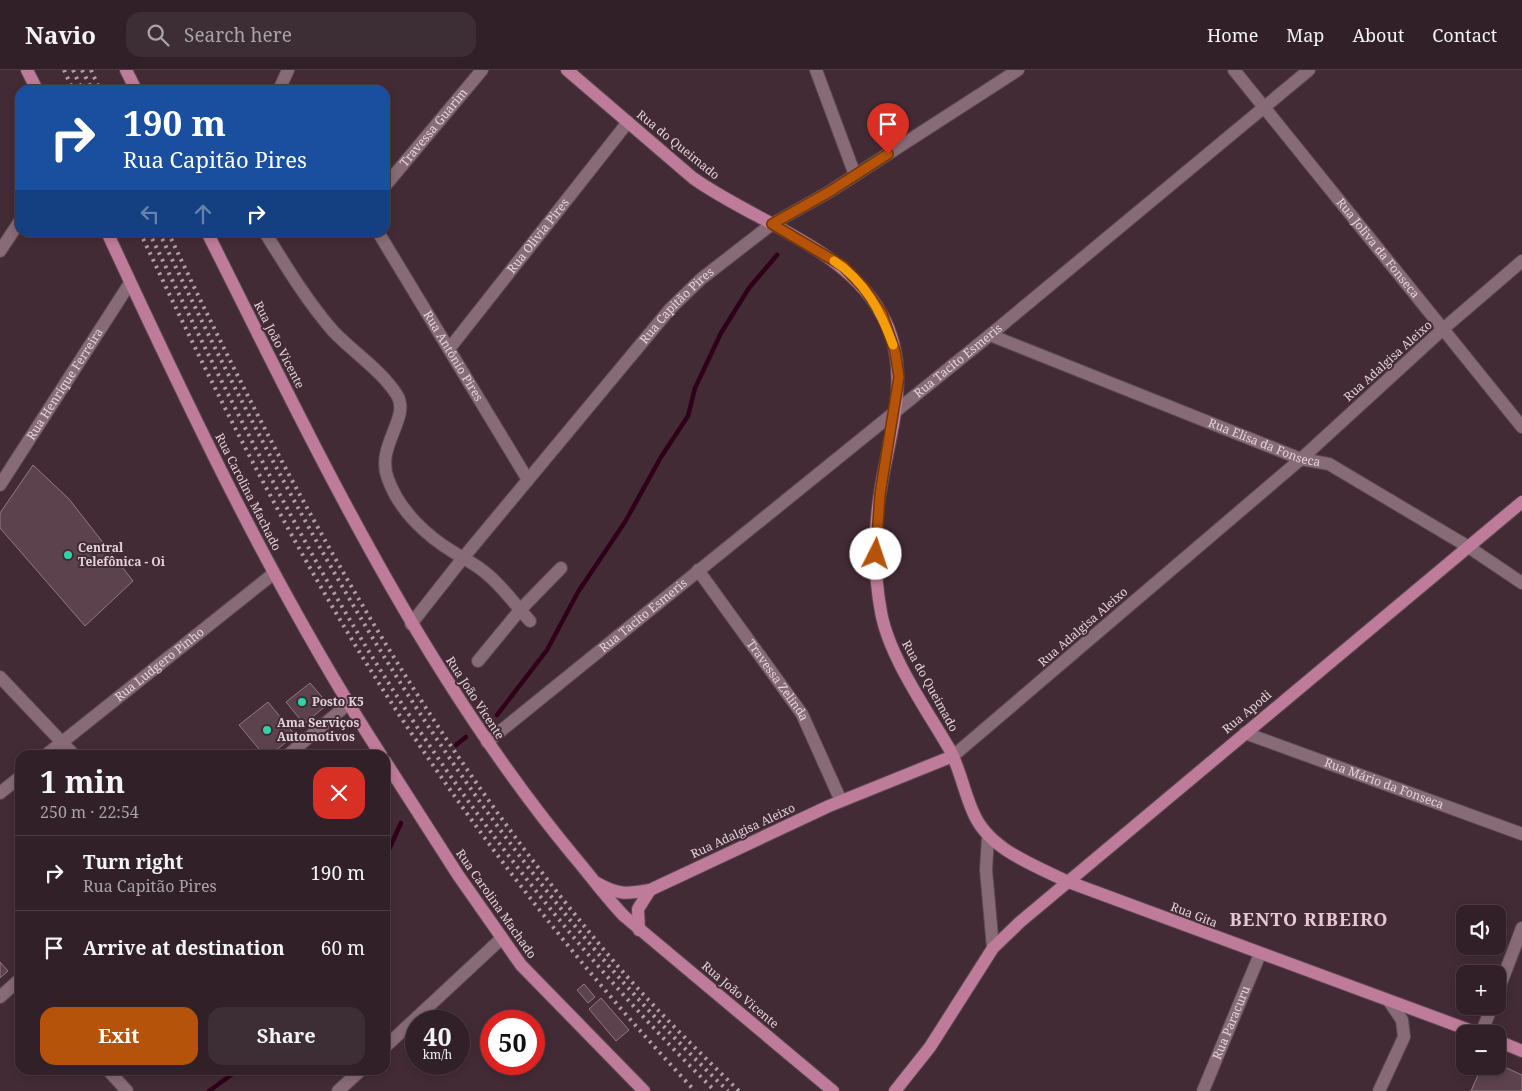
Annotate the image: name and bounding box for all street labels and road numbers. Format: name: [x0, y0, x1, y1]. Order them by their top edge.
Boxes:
street label: Travessa Guarim: [396, 85, 471, 170]
street label: Rua do Queimado: [633, 106, 723, 183]
street label: Rua Joliva da Fonseca: [1333, 194, 1424, 302]
street label: Rua Olivia Pires: [503, 195, 573, 277]
street label: Rua Capitão Pires: [636, 263, 717, 347]
street label: Rua João Vicente: [250, 298, 309, 391]
street label: Rua Antônio Pires: [420, 307, 487, 404]
street label: Rua Adalgisa Aleixo: [1340, 316, 1436, 405]
street label: Rua Tacito Esmeris: [910, 320, 1005, 401]
street label: Rua Henrique Ferreira: [22, 324, 107, 443]
street label: Rua Elisa da Fonseca: [1206, 414, 1322, 470]
street label: Rua Carolina Machado: [211, 430, 286, 554]
street label: Rua Tacito Esmeris: [595, 574, 691, 656]
street label: Rua Adalgisa Aleixo: [1034, 583, 1131, 670]
street label: Rua Ludgero Pinho: [111, 623, 207, 705]
street label: Travessa Zelinda: [743, 636, 813, 724]
street label: Rua do Queimado: [898, 637, 963, 735]
street label: Rua João Vicente: [442, 653, 509, 743]
street label: Rua Apodi: [1218, 686, 1275, 737]
street label: Rua Mário da Fonseca: [1322, 754, 1447, 813]
street label: Rua Adalgisa Aleixo: [688, 799, 798, 862]
street label: Rua Carolina Machado: [452, 846, 541, 962]
street label: Rua Gita: [1168, 898, 1220, 931]
street label: Rua João Vicente: [698, 957, 783, 1032]
street label: Rua Paracuru: [1208, 983, 1254, 1062]

